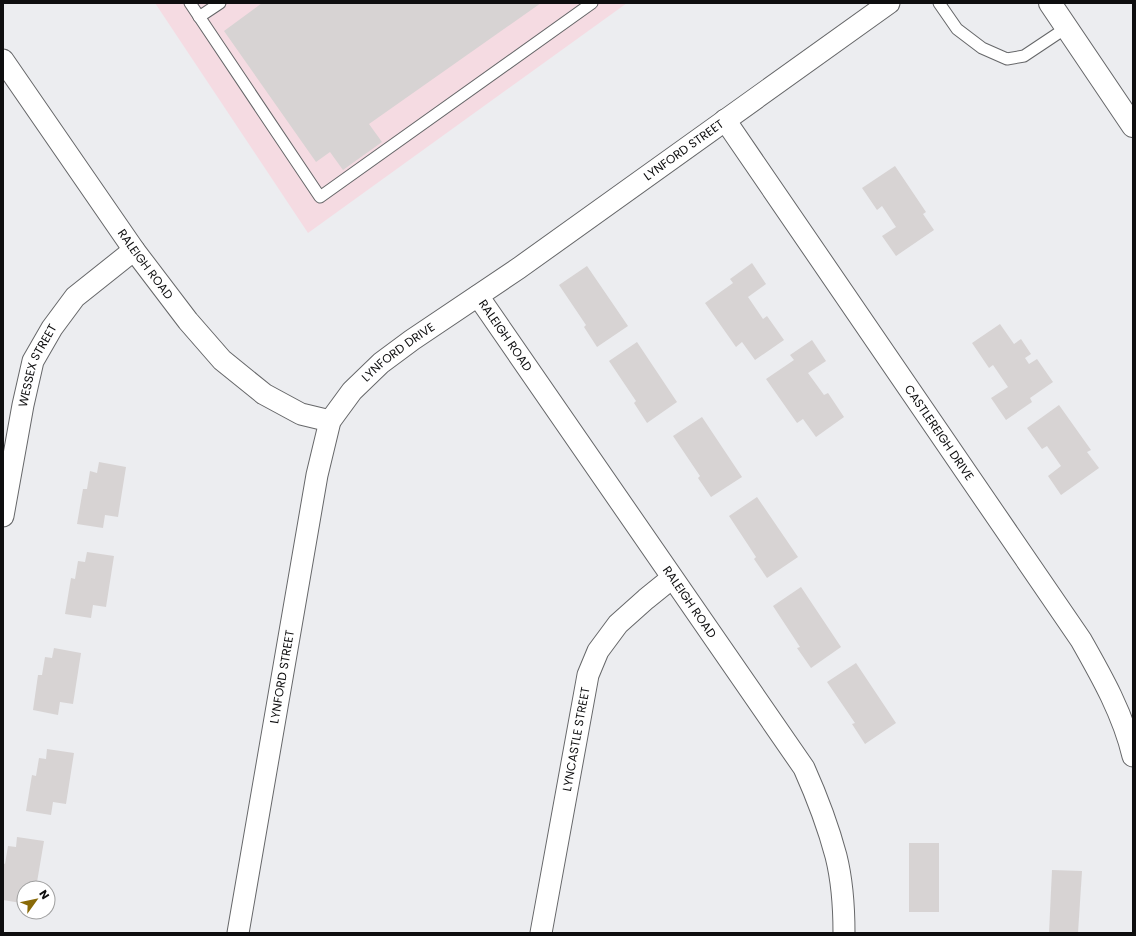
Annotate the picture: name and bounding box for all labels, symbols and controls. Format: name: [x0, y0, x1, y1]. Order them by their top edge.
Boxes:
street label: LYNFORD STREET: [640, 115, 727, 184]
street label: RALEIGH ROAD: [114, 225, 178, 303]
street label: RALEIGH ROAD: [475, 296, 537, 375]
street label: LYNFORD DRIVE: [358, 318, 438, 385]
street label: WESSEX STREET: [14, 320, 61, 409]
street label: CASTLEREIGH DRIVE: [901, 381, 978, 484]
street label: RALEIGH ROAD: [659, 562, 721, 641]
street label: LYNFORD STREET: [265, 628, 298, 725]
street label: LYNCASTLE STREET: [558, 685, 594, 793]
north arrow: [16, 880, 56, 920]
text: N: [35, 887, 53, 902]

